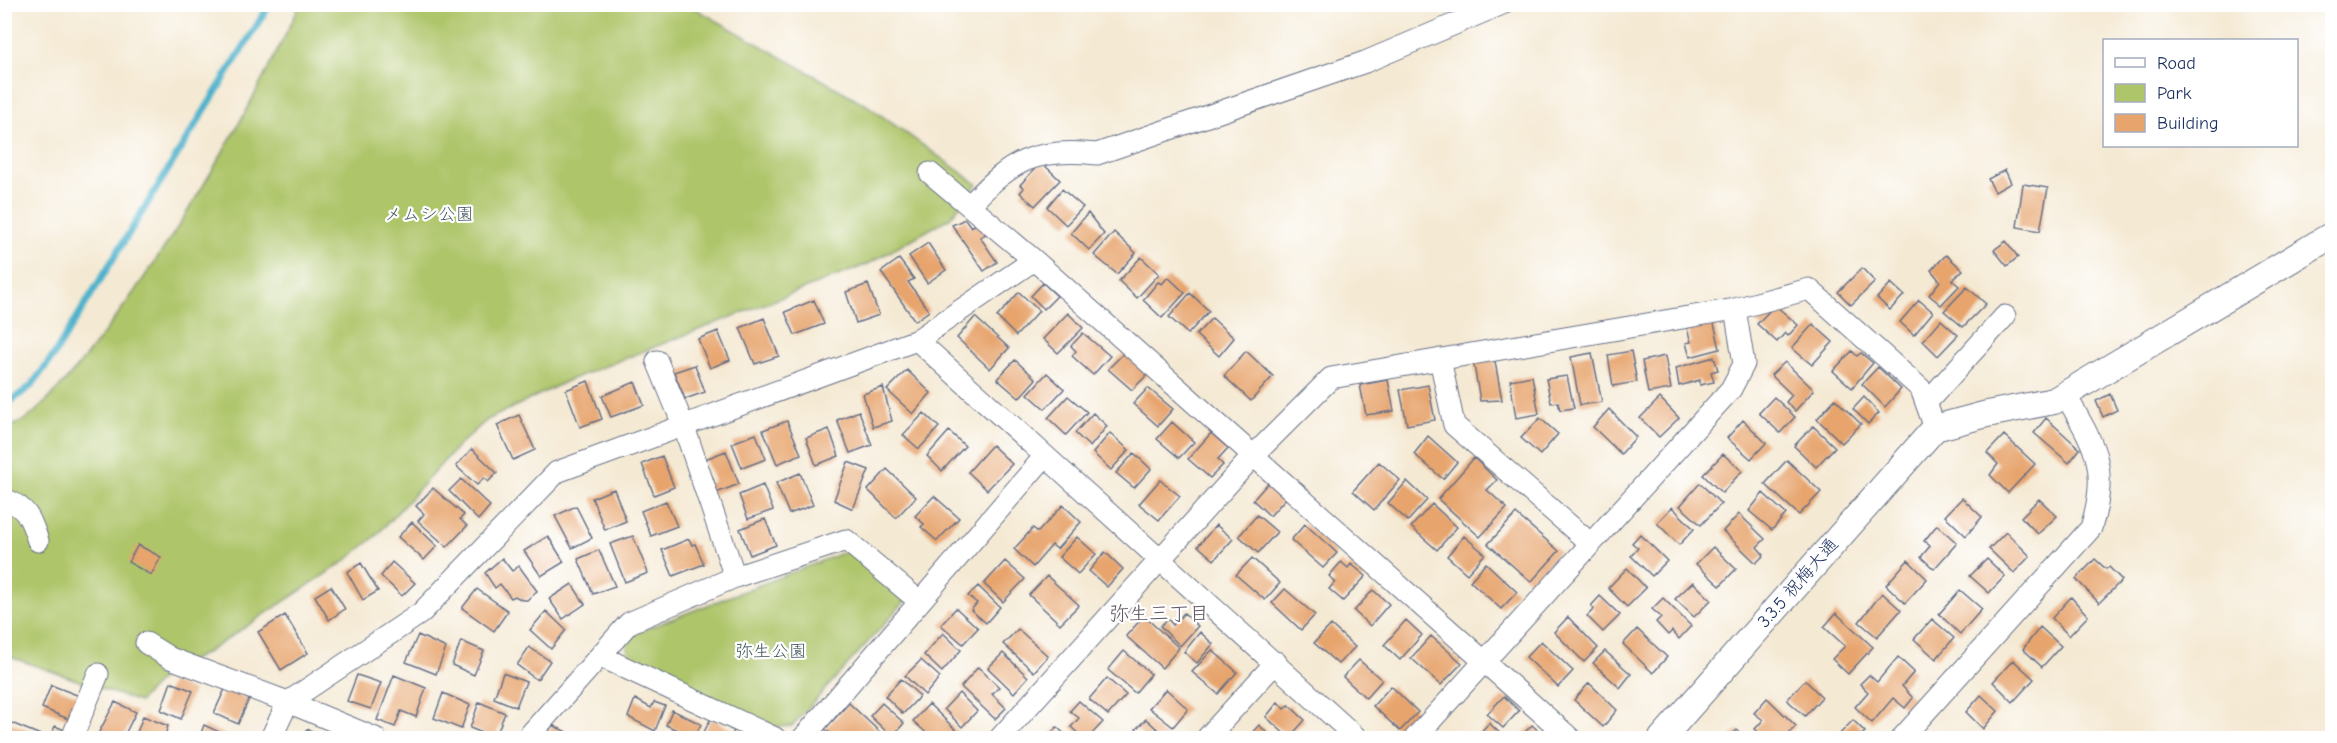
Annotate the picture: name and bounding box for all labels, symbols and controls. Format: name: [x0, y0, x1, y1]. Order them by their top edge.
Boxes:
legend: [2103, 39, 2298, 147]
text: Road: [2157, 53, 2196, 74]
text: Park: [2157, 83, 2192, 104]
text: Building: [2157, 113, 2219, 134]
park label: メムシ公園: [384, 204, 474, 225]
street label: 3.3.5 祝梅大通: [1754, 534, 1842, 632]
district label: 弥生三丁目: [1109, 602, 1209, 625]
park label: 弥生公園: [735, 641, 807, 662]

